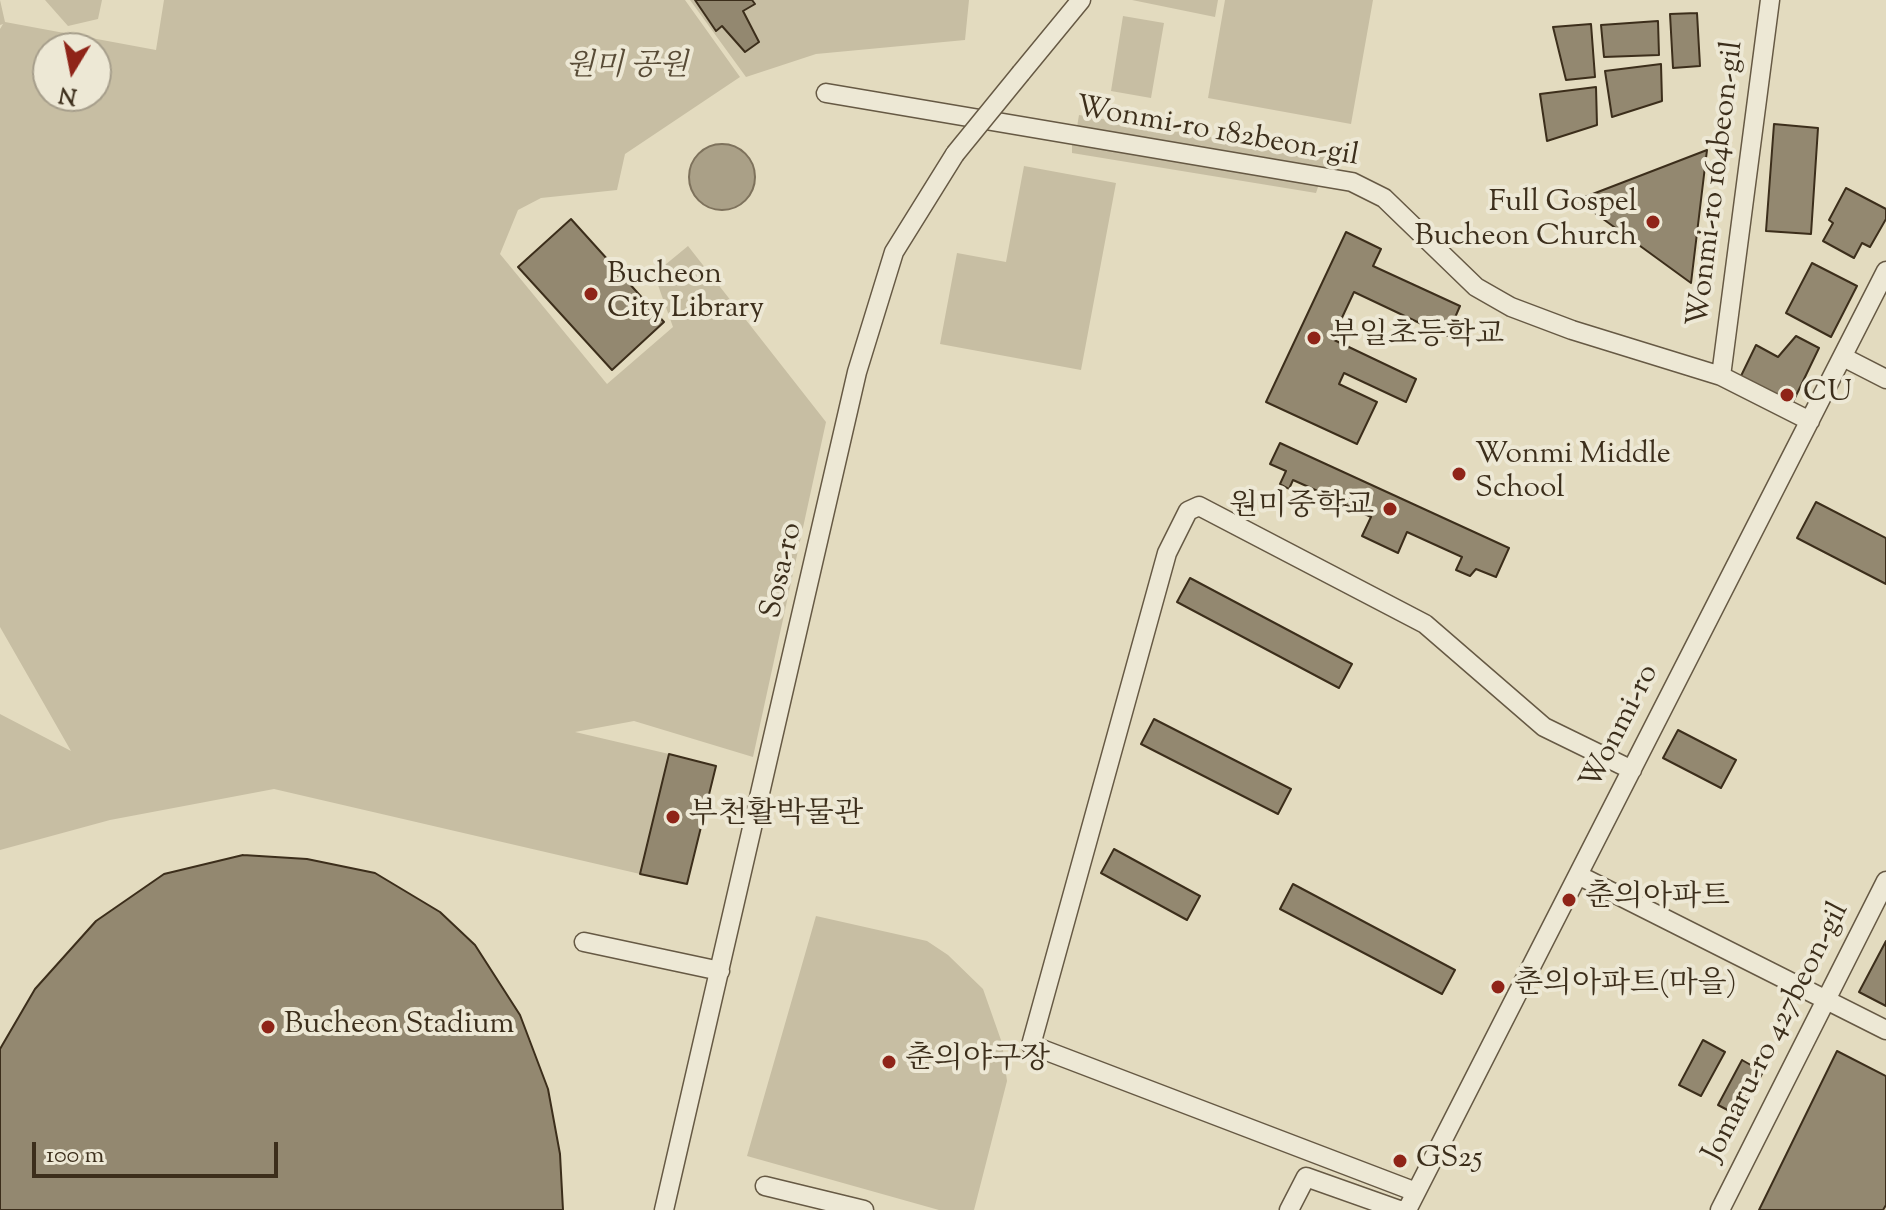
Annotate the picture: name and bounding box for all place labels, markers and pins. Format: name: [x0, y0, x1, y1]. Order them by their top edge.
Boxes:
place label: Full Gospel Bucheon Church: [1415, 187, 1637, 258]
marker: Full Gospel Bucheon Church: [1644, 213, 1662, 231]
place label: Bucheon City Library: [607, 259, 764, 330]
marker: Bucheon City Library: [582, 285, 600, 303]
place label: 부일초등학교: [1330, 320, 1504, 356]
marker: 부일초등학교: [1305, 329, 1323, 347]
place label: CU: [1803, 377, 1852, 413]
marker: CU: [1778, 386, 1796, 404]
place label: Wonmi Middle School: [1475, 439, 1671, 510]
marker: Wonmi Middle School: [1450, 465, 1468, 483]
place label: 원미중학교: [1229, 491, 1374, 527]
marker: 원미중학교: [1381, 500, 1399, 518]
place label: 부천활박물관: [689, 799, 863, 835]
marker: 부천활박물관: [664, 808, 682, 826]
place label: 춘의아파트: [1585, 882, 1730, 918]
marker: 춘의아파트: [1560, 891, 1578, 909]
place label: 춘의아파트(마을): [1514, 969, 1736, 1005]
marker: 춘의아파트(마을): [1489, 978, 1507, 996]
place label: Bucheon Stadium: [284, 1009, 514, 1045]
marker: Bucheon Stadium: [259, 1018, 277, 1036]
place label: 춘의야구장: [905, 1044, 1050, 1080]
marker: 춘의야구장: [880, 1053, 898, 1071]
place label: GS25: [1416, 1143, 1482, 1179]
marker: GS25: [1391, 1152, 1409, 1170]

